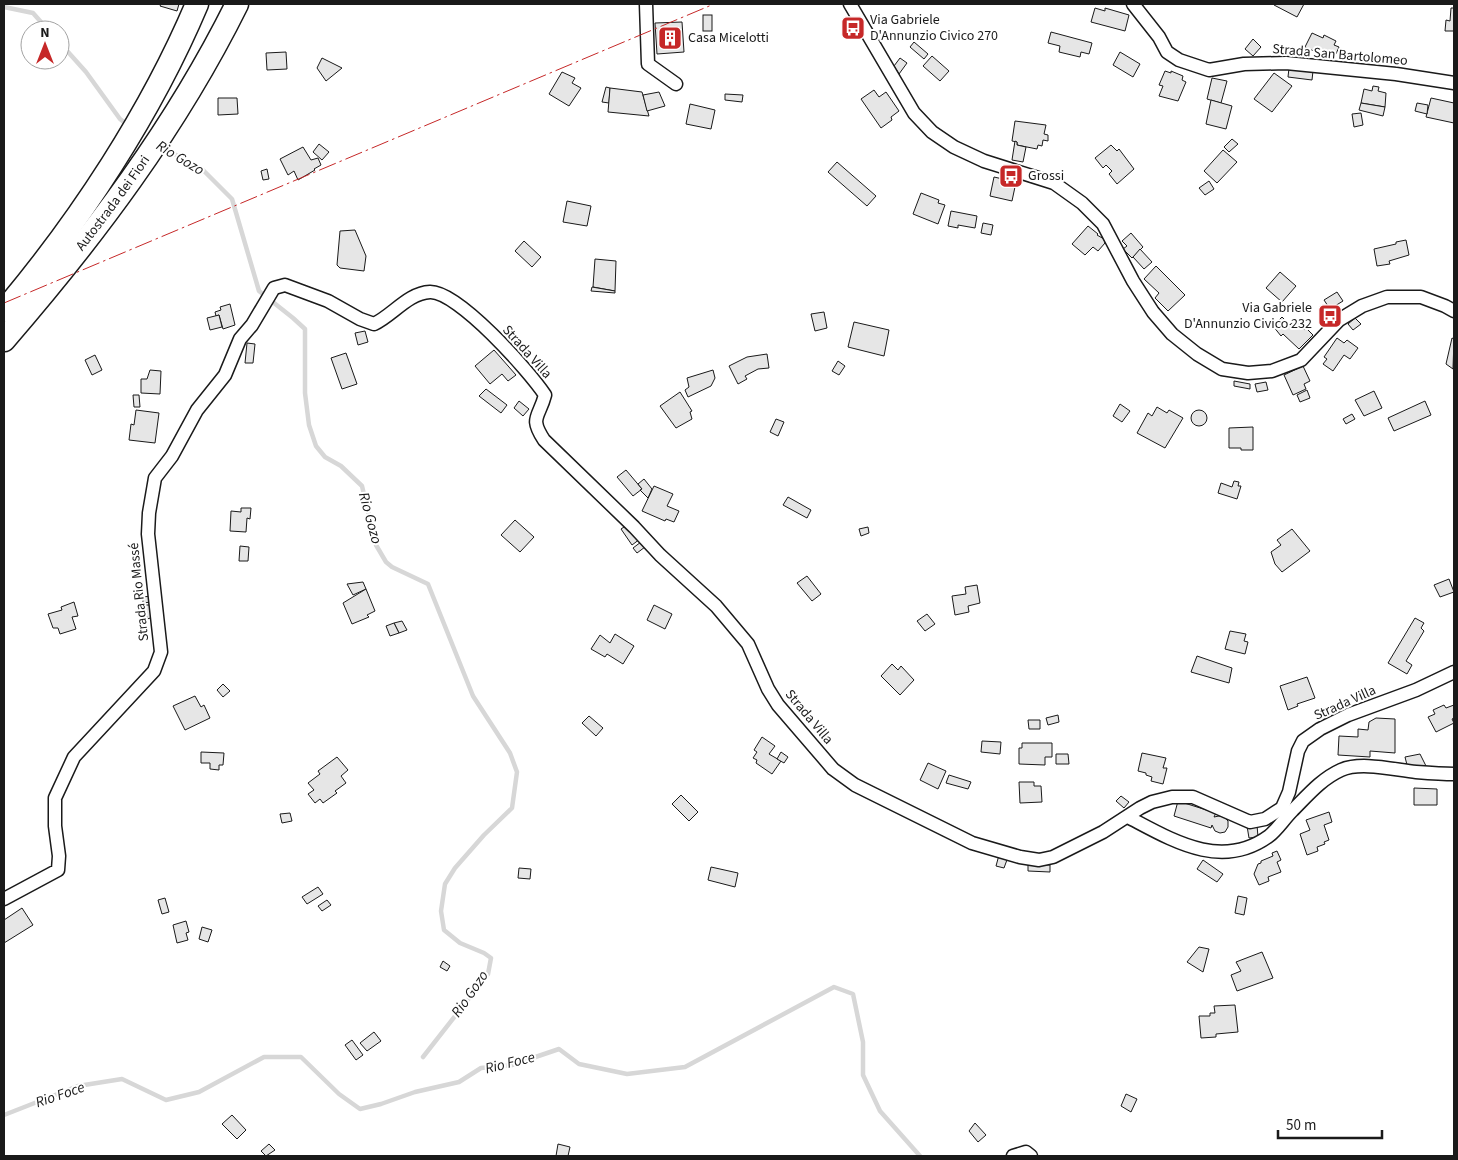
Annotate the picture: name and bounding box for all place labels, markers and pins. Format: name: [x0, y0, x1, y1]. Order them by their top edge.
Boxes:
place label: Via Gabriele D'Annunzio Civico 270: [870, 10, 998, 46]
bus stop icon: Via Gabriele D'Annunzio Civico 270: [840, 15, 866, 41]
building icon: Casa Micelotti: [657, 25, 683, 51]
place label: Casa Micelotti: [688, 28, 769, 48]
bus stop icon: Grossi: [998, 163, 1024, 189]
place label: Grossi: [1028, 166, 1064, 186]
place label: Via Gabriele D'Annunzio Civico 232: [1184, 298, 1312, 334]
bus stop icon: Via Gabriele D'Annunzio Civico 232: [1317, 303, 1343, 329]

